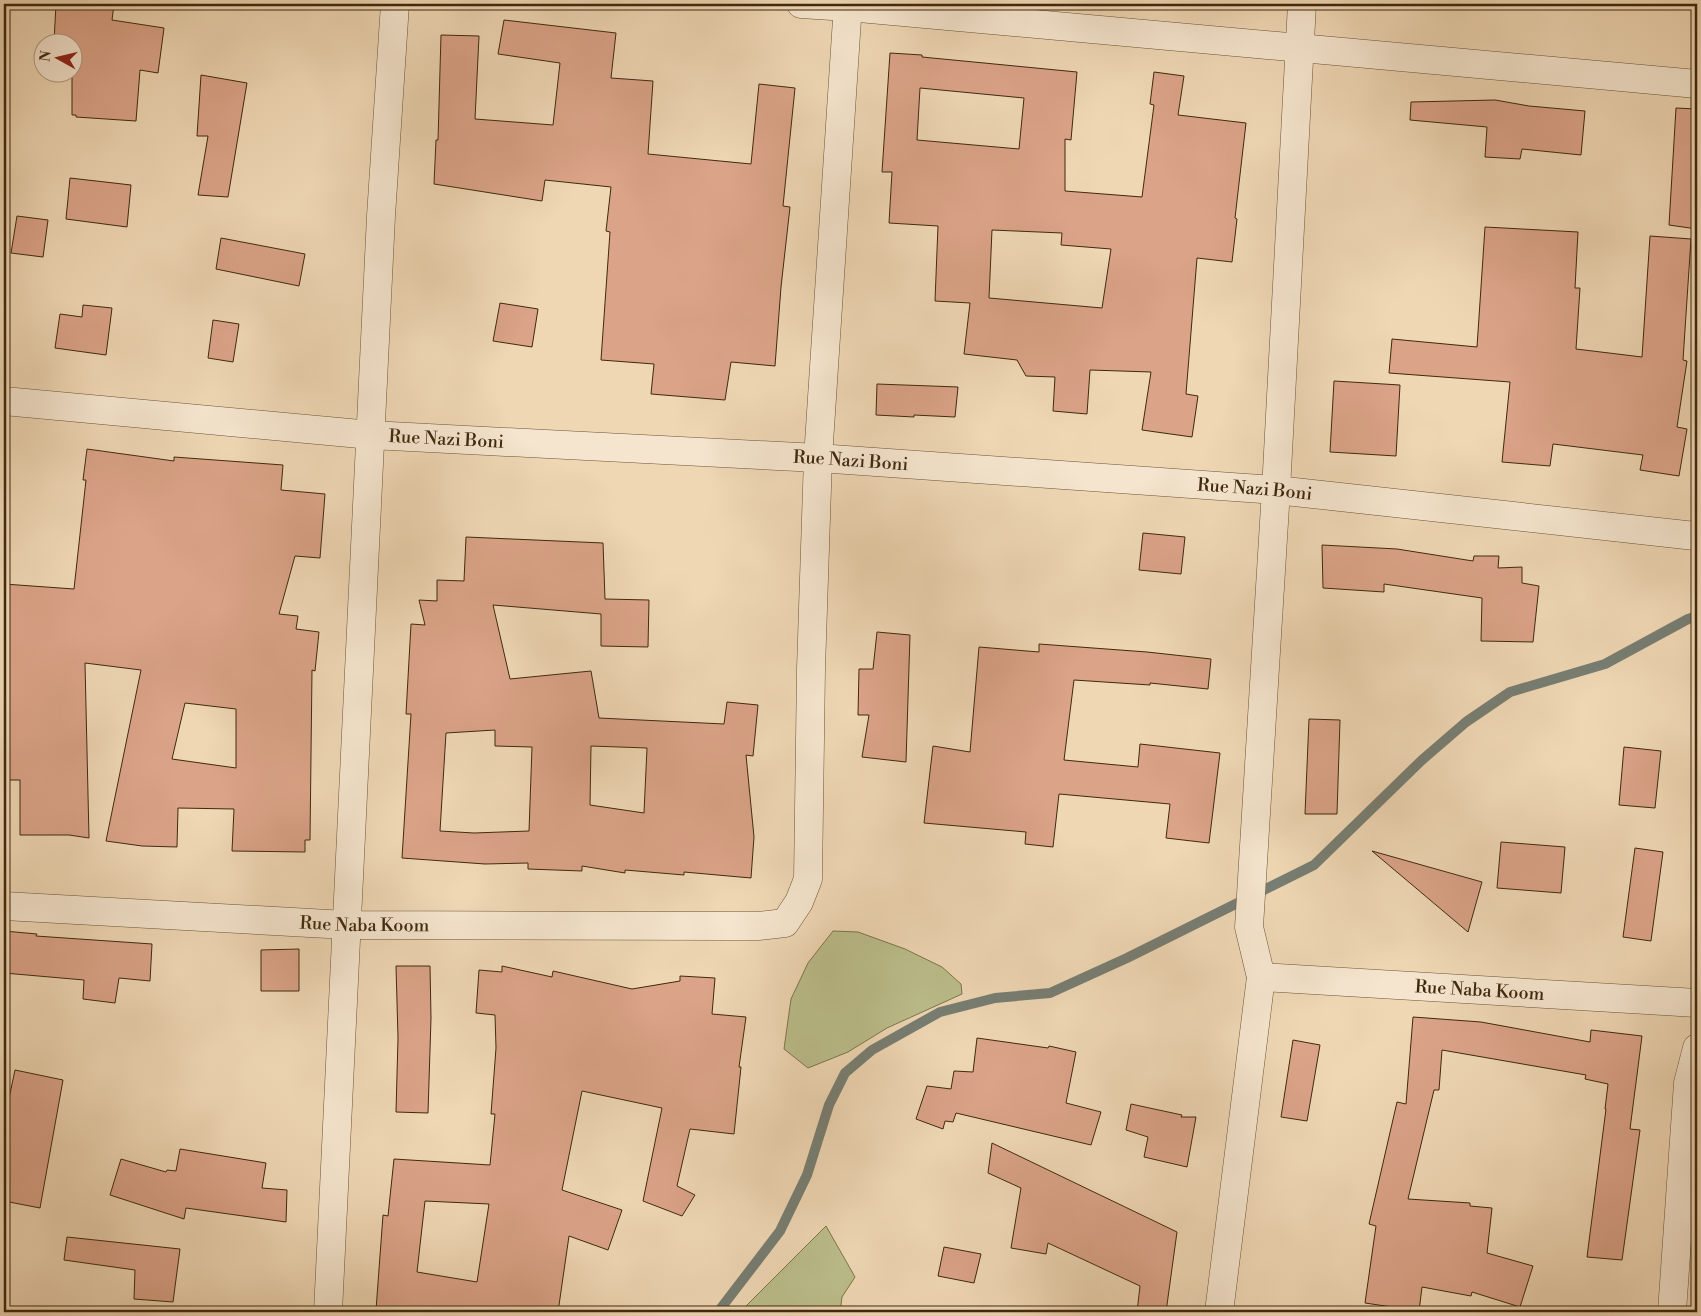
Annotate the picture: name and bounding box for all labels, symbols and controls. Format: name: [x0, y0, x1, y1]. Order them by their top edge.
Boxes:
north arrow: [32, 32, 82, 82]
text: N: [36, 50, 56, 63]
street label: Rue Nazi Boni: [388, 424, 505, 453]
street label: Rue Nazi Boni: [793, 445, 909, 476]
street label: Rue Nazi Boni: [1196, 473, 1314, 505]
street label: Rue Naba Koom: [299, 911, 430, 937]
street label: Rue Naba Koom: [1414, 975, 1545, 1005]

